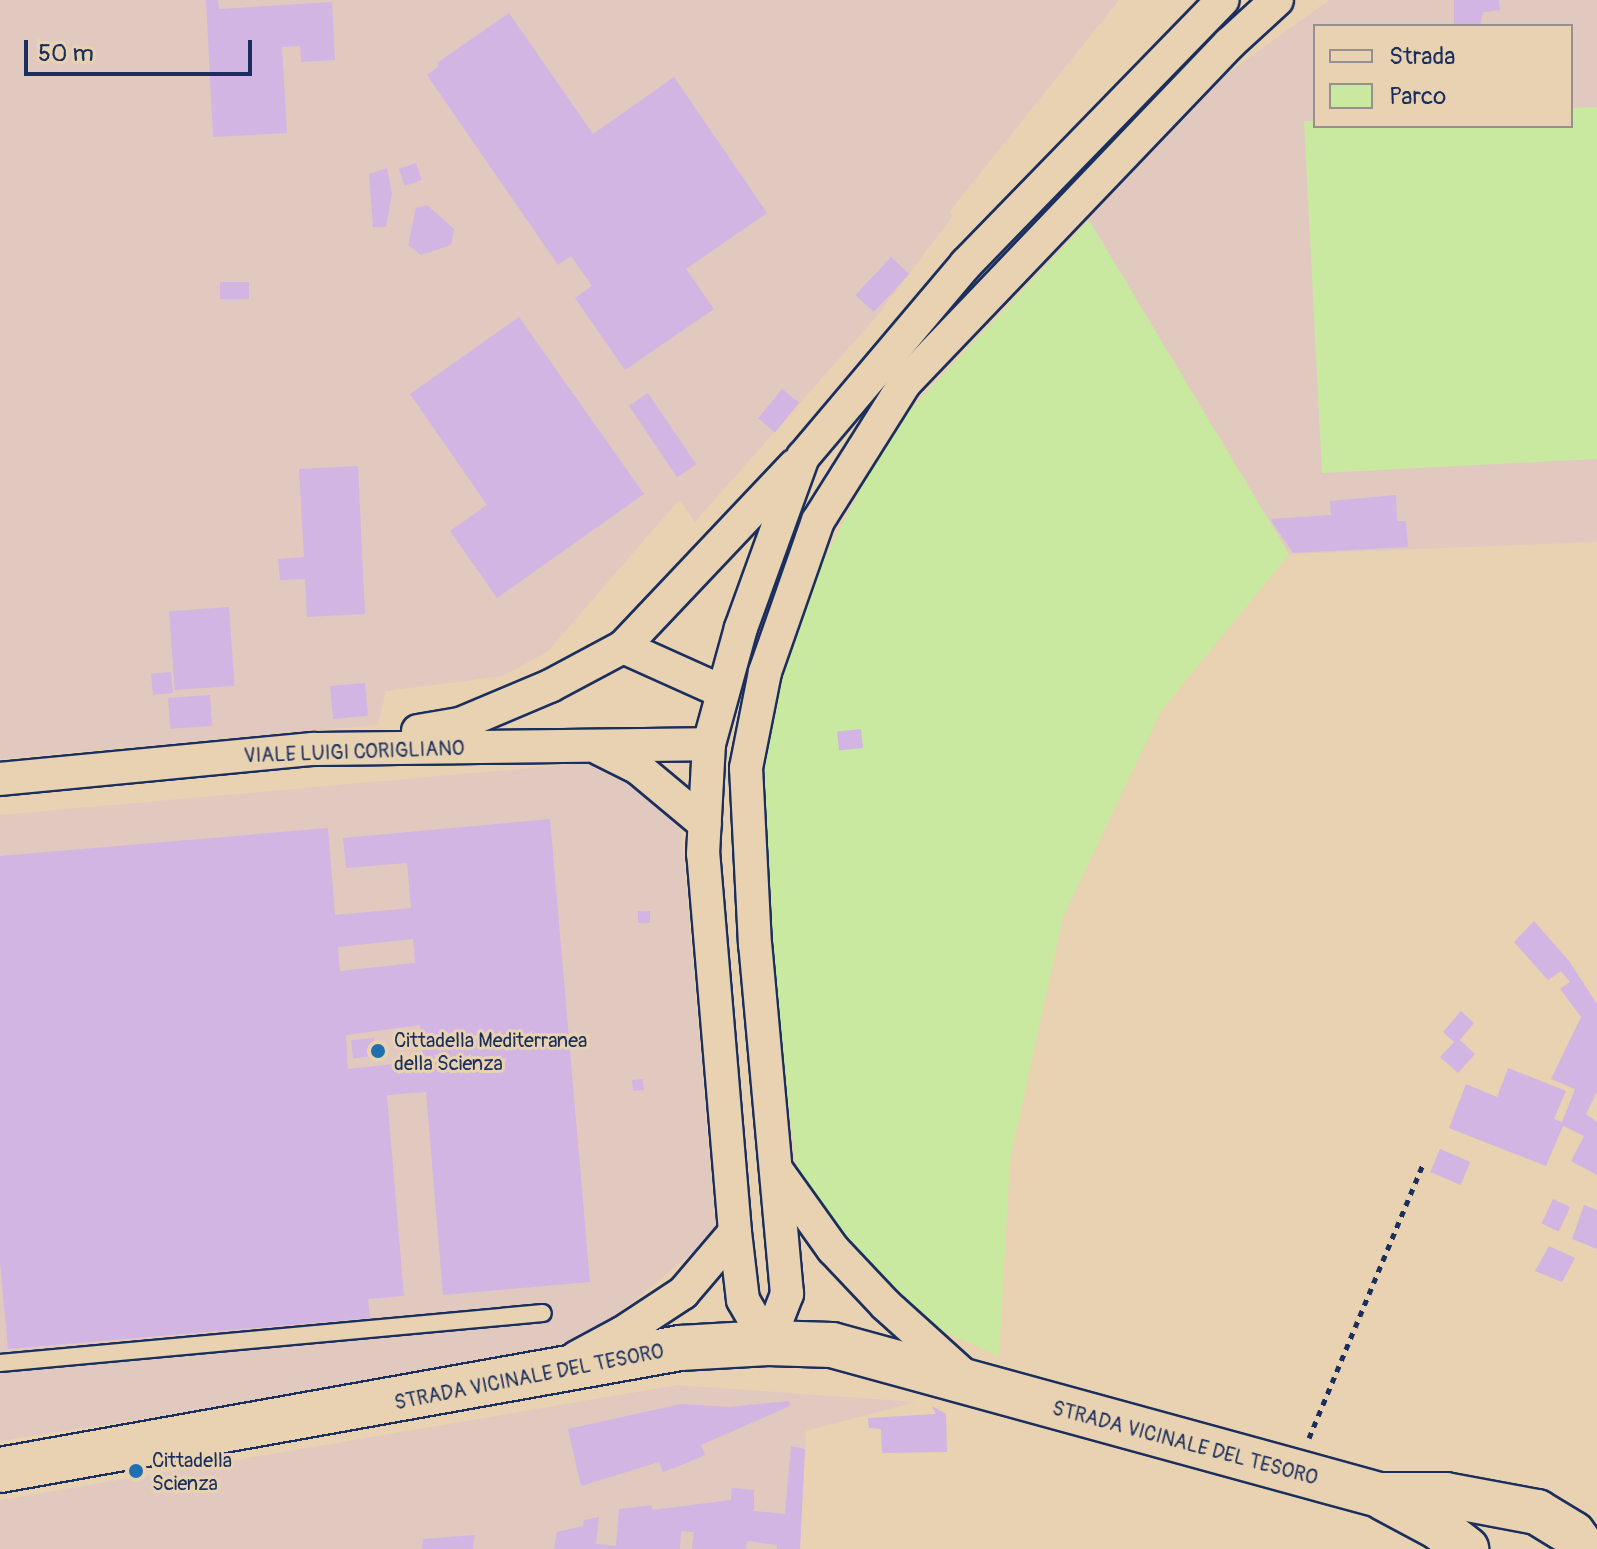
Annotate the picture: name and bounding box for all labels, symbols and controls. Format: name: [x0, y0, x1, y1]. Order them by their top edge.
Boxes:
scale bar: [28, 24, 256, 74]
legend: [1313, 24, 1573, 128]
text: 50 m: [38, 39, 94, 68]
text: Strada: [1389, 42, 1455, 71]
text: Parco: [1389, 82, 1446, 111]
street label: VIALE LUIGI CORIGLIANO: [243, 736, 465, 768]
place label: Cittadella Mediterranea della Scienza: [394, 1028, 587, 1075]
marker: Cittadella Mediterranea della Scienza: [369, 1042, 387, 1060]
street label: STRADA VICINALE DEL TESORO: [392, 1339, 666, 1415]
street label: STRADA VICINALE DEL TESORO: [1050, 1396, 1320, 1490]
place label: Cittadella Scienza: [152, 1448, 232, 1495]
marker: Cittadella Scienza: [127, 1462, 145, 1480]

